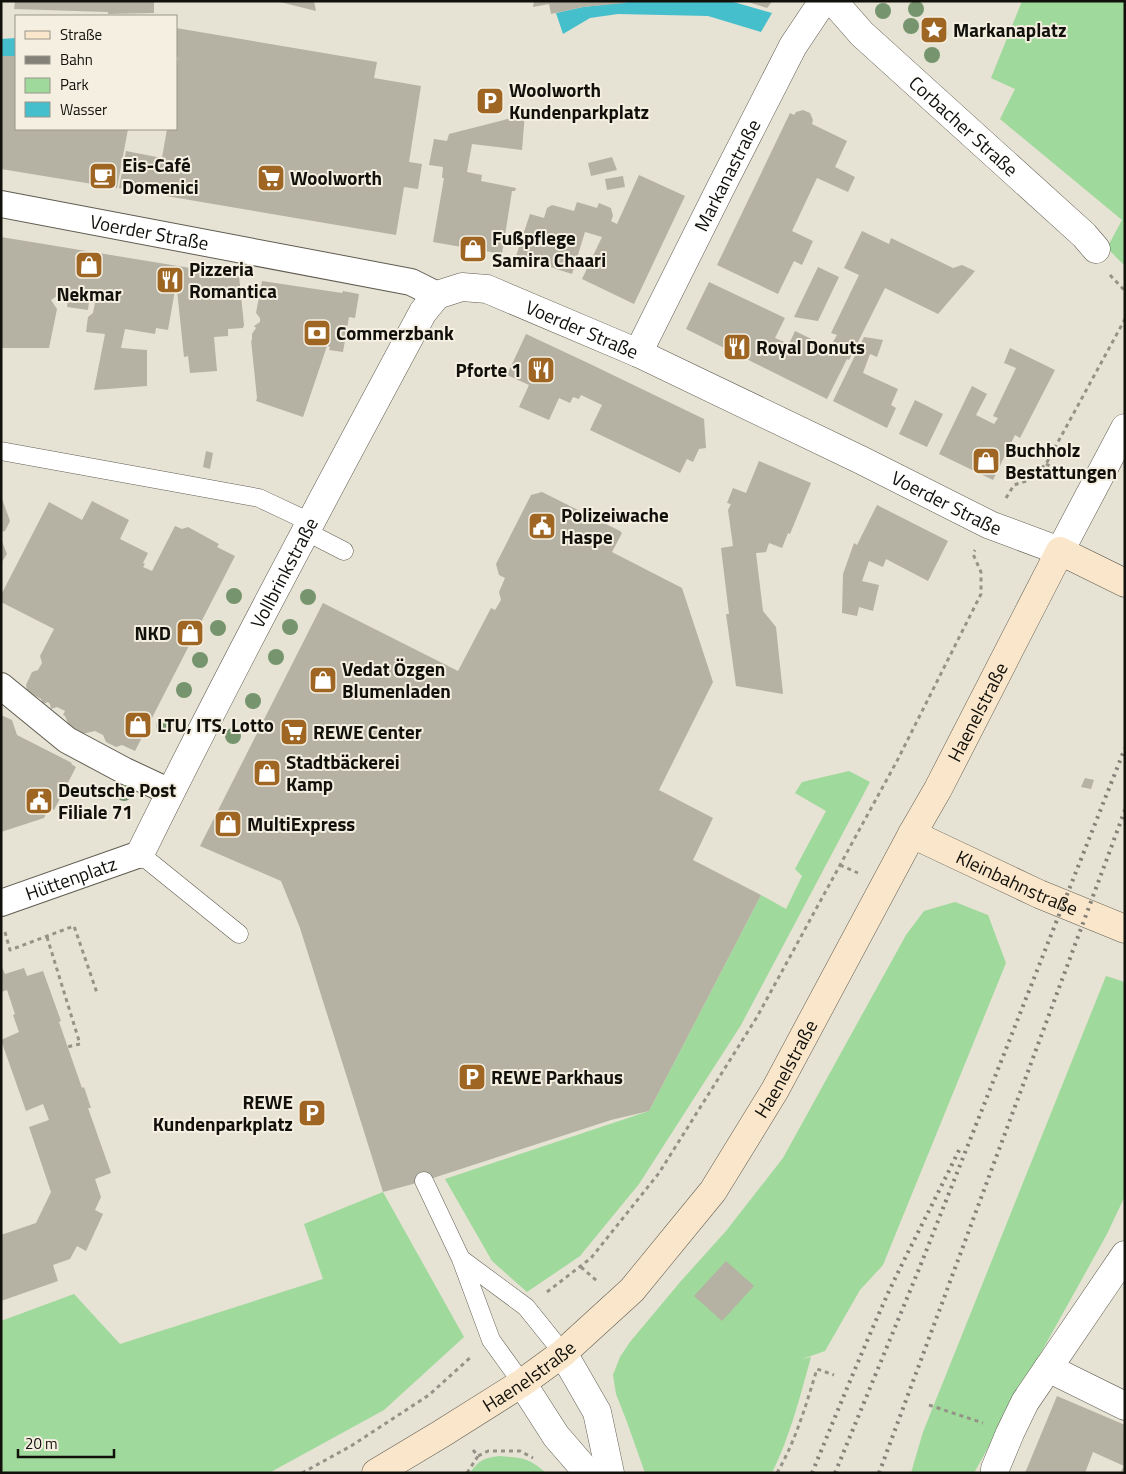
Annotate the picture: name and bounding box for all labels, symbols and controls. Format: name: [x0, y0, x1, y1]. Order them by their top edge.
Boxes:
legend: [15, 15, 178, 130]
place icon: Markanaplatz: [919, 15, 949, 45]
place label: Markanaplatz: [953, 15, 1067, 44]
text: Straße: [60, 23, 102, 46]
text: Bahn: [60, 48, 93, 71]
street label: Corbacher Straße: [903, 68, 1025, 183]
text: Park: [60, 73, 89, 96]
place label: Woolworth Kundenparkplatz: [509, 75, 649, 126]
parking icon: Woolworth Kundenparkplatz: [475, 86, 505, 116]
text: Wasser: [60, 98, 107, 121]
street label: Markanastraße: [686, 114, 767, 236]
place label: Eis-Café Domenici: [122, 150, 199, 201]
cafe icon: Eis-Café Domenici: [88, 161, 118, 191]
supermarket icon: Woolworth: [256, 163, 286, 193]
place label: Woolworth: [290, 163, 382, 192]
street label: Voerder Straße: [88, 206, 211, 257]
place label: Fußpflege Samira Chaari: [492, 223, 606, 274]
shop icon: Fußpflege Samira Chaari: [458, 234, 488, 264]
shop icon: Nekmar: [74, 250, 104, 280]
place label: Pizzeria Romantica: [189, 254, 277, 305]
restaurant icon: Pizzeria Romantica: [155, 265, 185, 295]
place label: Nekmar: [56, 279, 122, 308]
street label: Voerder Straße: [521, 292, 643, 366]
bank icon: Commerzbank: [302, 318, 332, 348]
place label: Commerzbank: [336, 318, 454, 347]
restaurant icon: Royal Donuts: [722, 332, 752, 362]
place label: Royal Donuts: [756, 332, 865, 361]
place label: Pforte 1: [455, 355, 522, 384]
restaurant icon: Pforte 1: [526, 355, 556, 385]
place label: Buchholz Bestattungen: [1005, 435, 1117, 486]
shop icon: Buchholz Bestattungen: [971, 446, 1001, 476]
street label: Voerder Straße: [887, 463, 1006, 542]
place label: Polizeiwache Haspe: [561, 500, 669, 551]
public building icon: Polizeiwache Haspe: [527, 511, 557, 541]
street label: Vollbrinkstraße: [242, 512, 325, 633]
place label: NKD: [134, 618, 171, 647]
shop icon: NKD: [175, 618, 205, 648]
place label: Vedat Özgen Blumenladen: [342, 654, 451, 705]
street label: Haenelstraße: [939, 657, 1015, 767]
shop icon: Vedat Özgen Blumenladen: [308, 665, 338, 695]
shop icon: LTU, ITS, Lotto: [123, 710, 153, 740]
place label: LTU, ITS, Lotto: [157, 710, 274, 739]
supermarket icon: REWE Center: [279, 717, 309, 747]
place label: REWE Center: [313, 717, 422, 746]
place label: Stadtbäckerei Kamp: [286, 747, 400, 798]
shop icon: Stadtbäckerei Kamp: [252, 758, 282, 788]
place label: Deutsche Post Filiale 71: [58, 775, 176, 826]
public building icon: Deutsche Post Filiale 71: [24, 786, 54, 816]
shop icon: MultiExpress: [213, 809, 243, 839]
place label: MultiExpress: [247, 809, 355, 838]
street label: Kleinbahnstraße: [952, 842, 1083, 922]
street label: Hüttenplatz: [21, 848, 120, 907]
street label: Haenelstraße: [746, 1014, 824, 1123]
parking icon: REWE Parkhaus: [457, 1062, 487, 1092]
place label: REWE Parkhaus: [491, 1062, 623, 1091]
place label: REWE Kundenparkplatz: [153, 1087, 293, 1138]
parking icon: REWE Kundenparkplatz: [297, 1098, 327, 1128]
street label: Haenelstraße: [476, 1333, 582, 1419]
scale bar: [18, 1426, 114, 1458]
text: 20 m: [25, 1432, 58, 1455]

